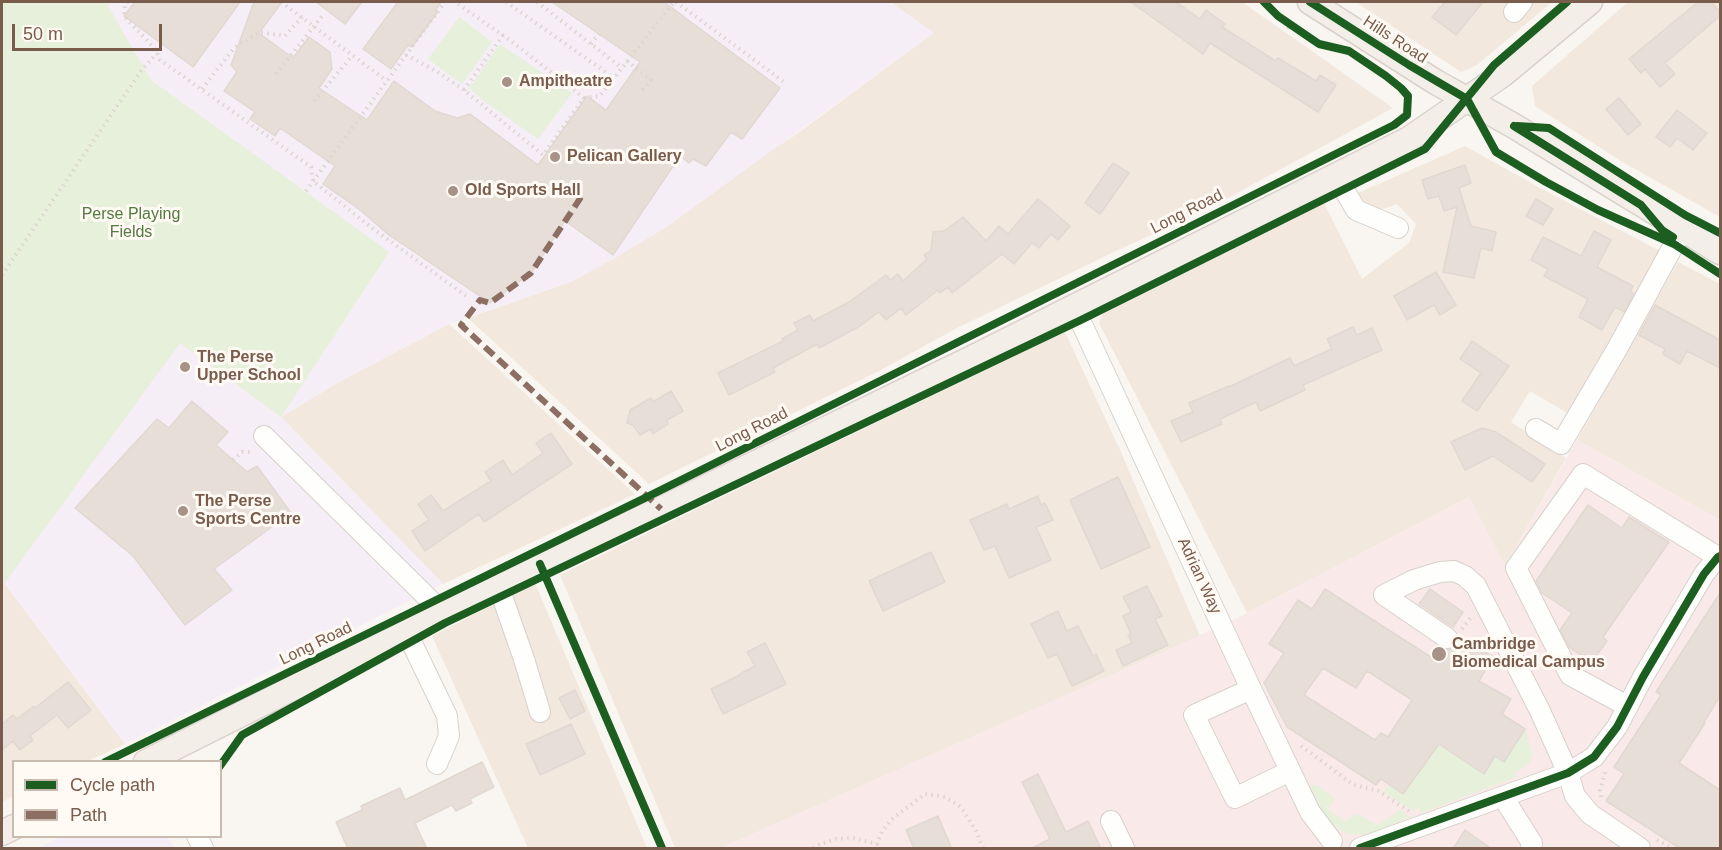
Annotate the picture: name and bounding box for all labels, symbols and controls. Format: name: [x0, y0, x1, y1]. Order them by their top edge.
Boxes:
scale bar: [15, 12, 165, 50]
street label: Hills Road: [1359, 12, 1431, 68]
text: 50 m: [23, 24, 63, 44]
place label: Ampitheatre: [519, 72, 612, 92]
marker: Ampitheatre: [500, 75, 514, 89]
place label: Pelican Gallery: [567, 147, 682, 167]
marker: Pelican Gallery: [548, 150, 562, 164]
place label: Old Sports Hall: [465, 181, 581, 201]
marker: Old Sports Hall: [446, 184, 460, 198]
street label: Long Road: [1148, 186, 1226, 238]
park label: Perse Playing Fields: [82, 205, 180, 243]
place label: The Perse Upper School: [197, 348, 301, 386]
marker: The Perse Upper School: [178, 360, 192, 374]
street label: Long Road: [713, 404, 791, 456]
place label: The Perse Sports Centre: [195, 492, 301, 530]
marker: The Perse Sports Centre: [176, 504, 190, 518]
street label: Adrian Way: [1173, 535, 1225, 617]
street label: Long Road: [277, 618, 355, 670]
place label: Cambridge Biomedical Campus: [1452, 635, 1605, 673]
marker: Cambridge Biomedical Campus: [1430, 645, 1448, 663]
legend: [12, 760, 222, 838]
text: Cycle path: [70, 775, 155, 795]
text: Path: [70, 805, 107, 825]

